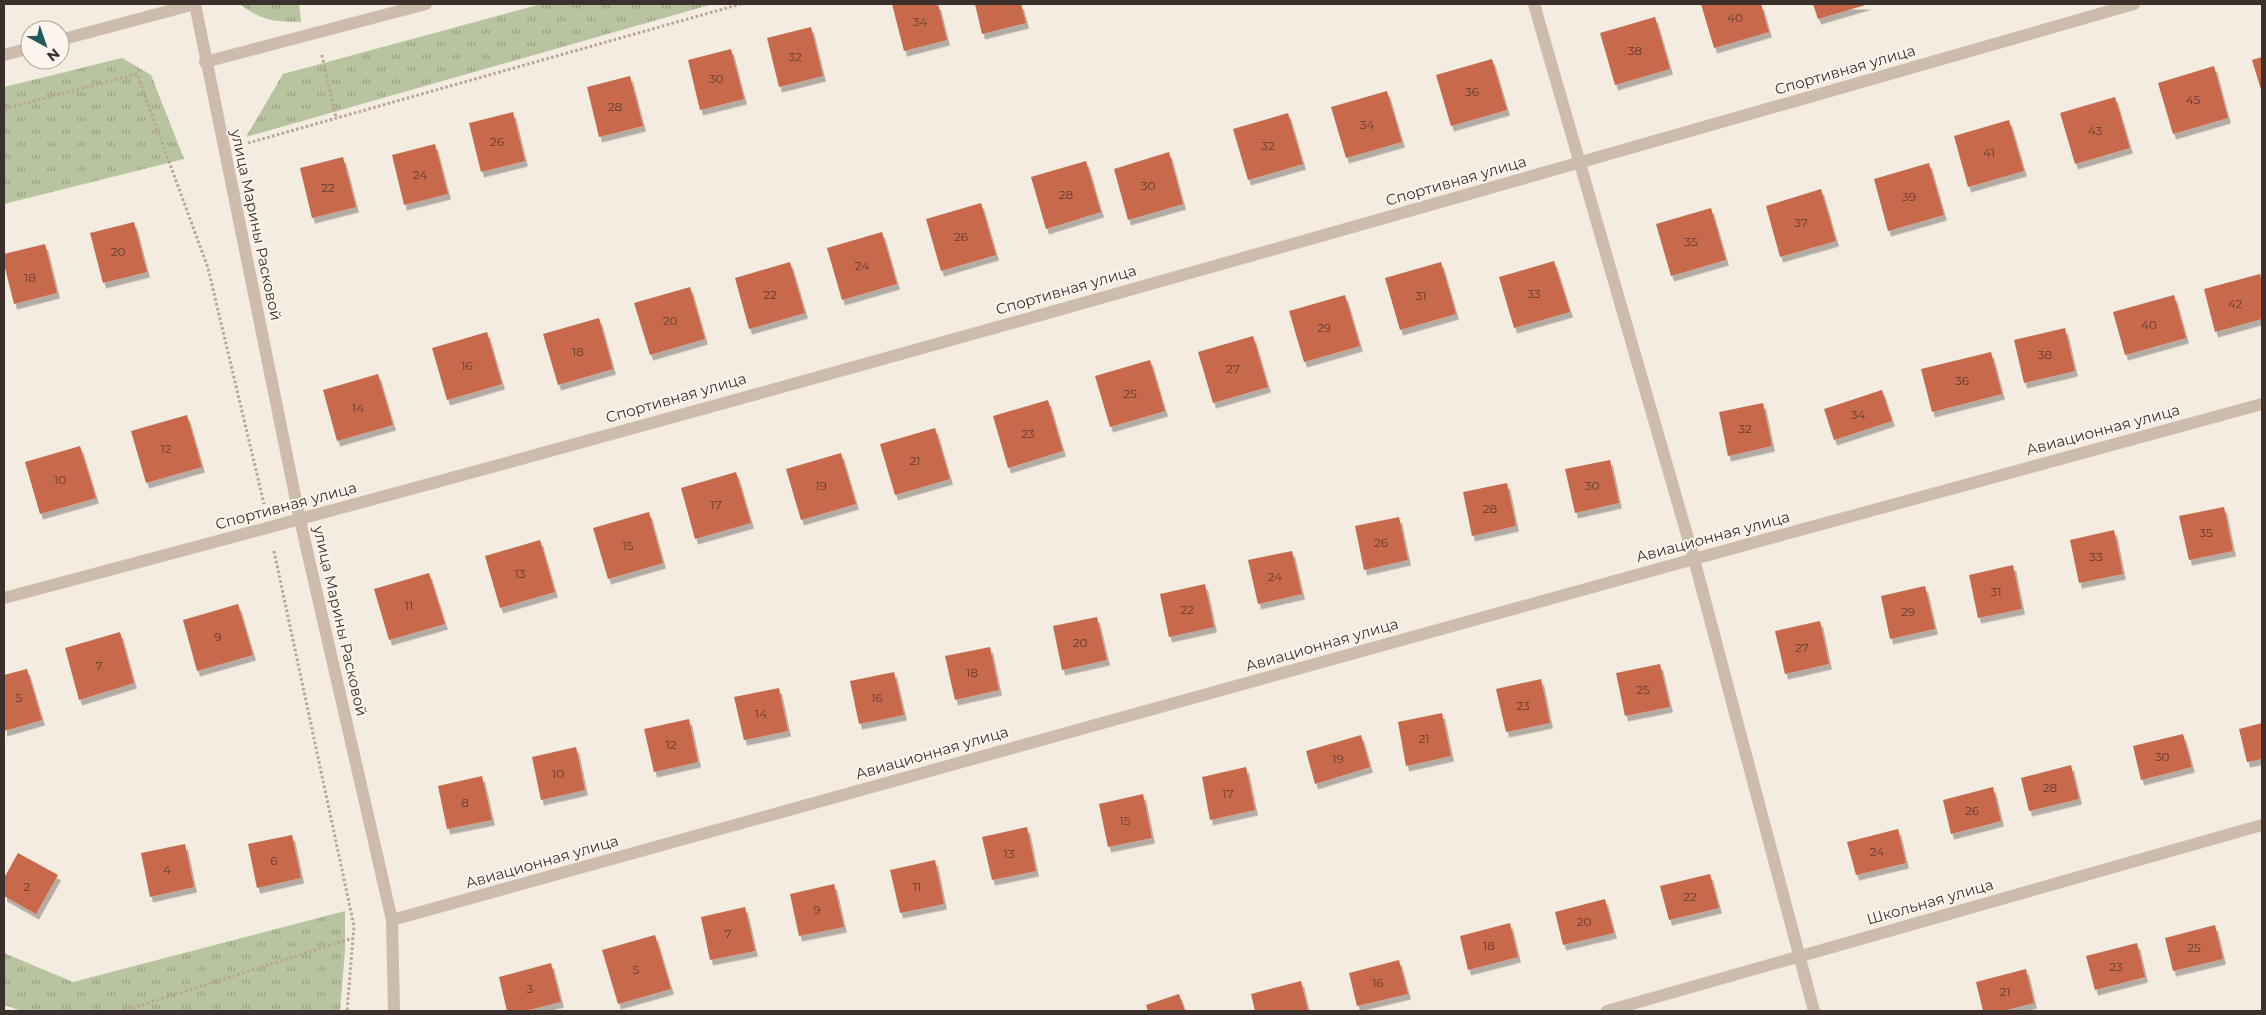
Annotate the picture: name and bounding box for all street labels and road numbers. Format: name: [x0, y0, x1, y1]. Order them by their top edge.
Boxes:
street label: Спортивная улица: [1772, 40, 1917, 99]
street label: улица Марины Расковой: [227, 127, 286, 322]
street label: Спортивная улица: [1383, 151, 1528, 210]
street label: Спортивная улица: [993, 260, 1138, 319]
street label: Спортивная улица: [603, 368, 748, 427]
street label: Авиационная улица: [2024, 400, 2182, 459]
street label: Спортивная улица: [213, 477, 359, 534]
street label: Авиационная улица: [1634, 507, 1792, 566]
street label: улица Марины Расковой: [309, 523, 372, 718]
street label: Авиационная улица: [1243, 614, 1401, 675]
street label: Авиационная улица: [853, 722, 1011, 783]
street label: Авиационная улица: [463, 831, 621, 892]
street label: Школьная улица: [1864, 874, 1995, 929]

